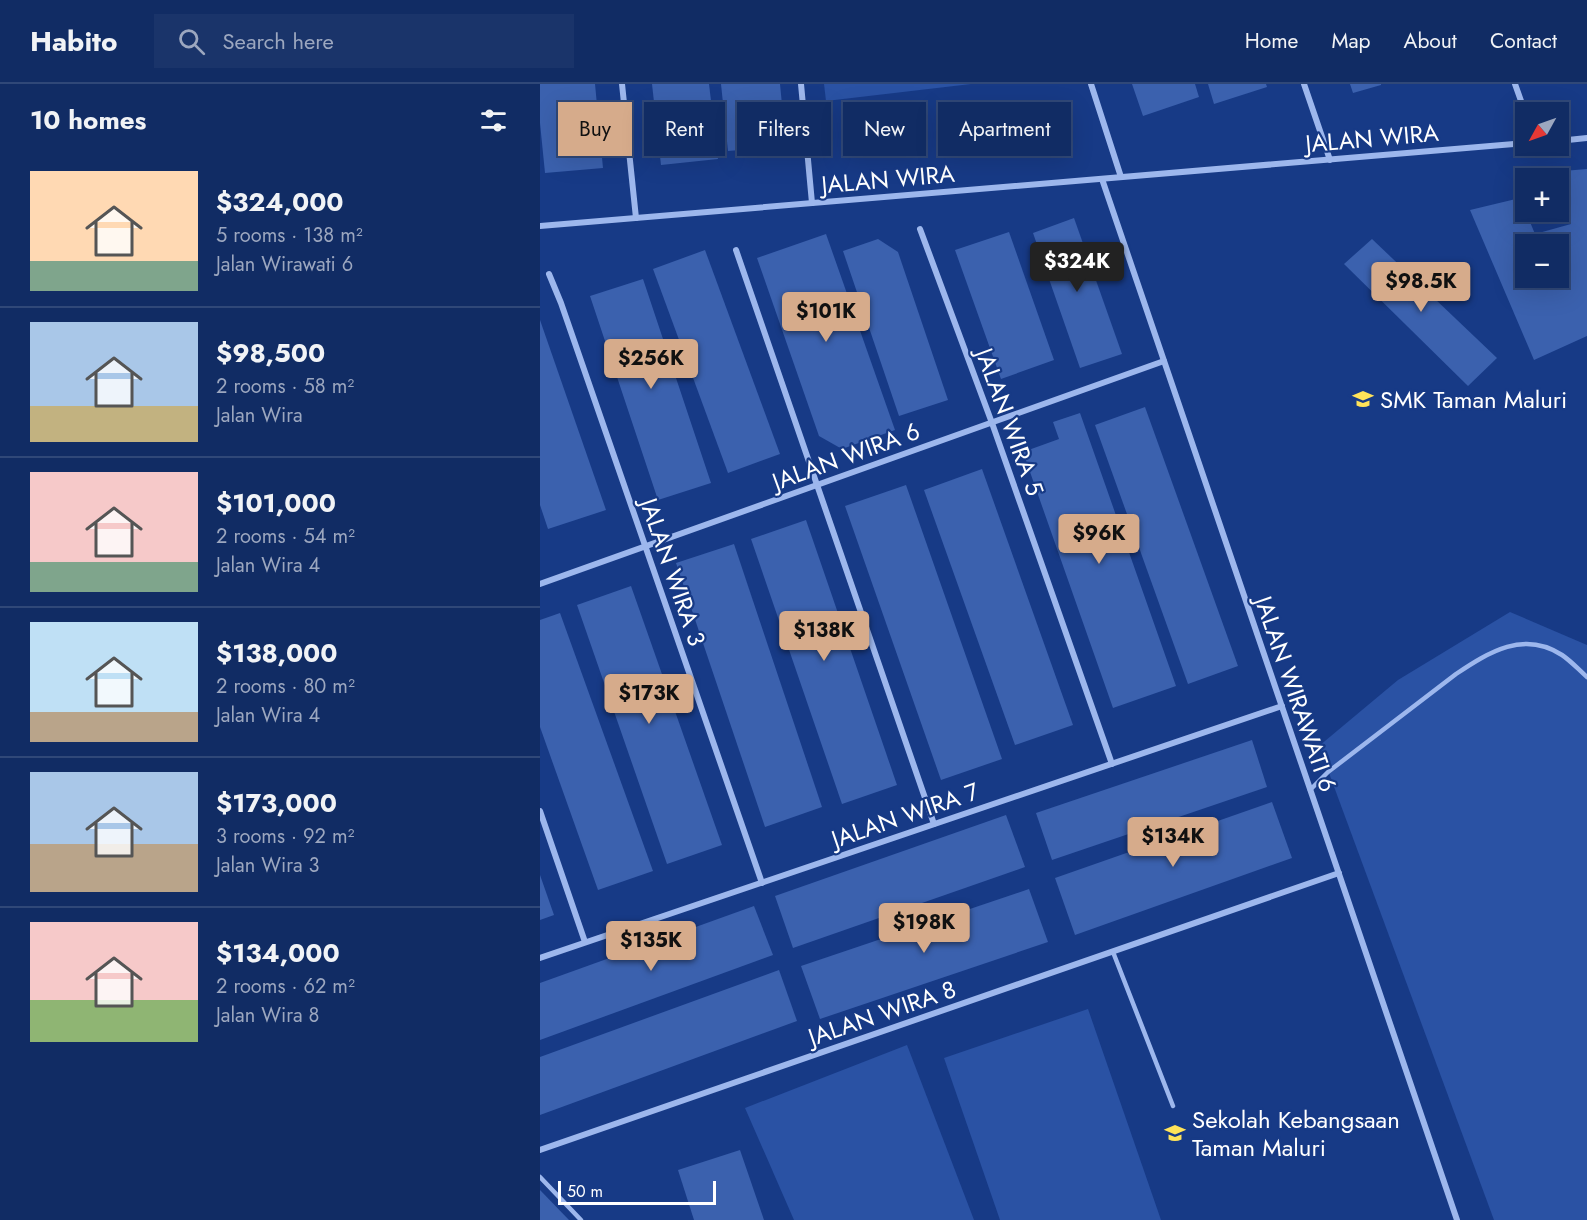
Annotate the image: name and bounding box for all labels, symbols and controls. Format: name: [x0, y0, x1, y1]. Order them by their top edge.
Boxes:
search box: [154, 14, 574, 68]
text: Habito: [30, 21, 118, 62]
icon: search: [175, 25, 208, 58]
text: Search here: [223, 25, 334, 57]
text: Home: [1245, 26, 1298, 56]
text: Map: [1331, 26, 1371, 56]
text: About: [1404, 26, 1457, 56]
text: Contact: [1490, 26, 1557, 56]
text: 10 homes: [30, 101, 146, 139]
chip: Buy: [558, 102, 632, 156]
chip: Rent: [644, 102, 725, 156]
chip: Filters: [737, 102, 831, 156]
chip: New: [843, 102, 926, 156]
chip: Apartment: [938, 102, 1071, 156]
north arrow: [1515, 102, 1569, 156]
map controls: [1515, 102, 1569, 288]
icon: filters: [477, 104, 510, 137]
street label: JALAN WIRA: [1301, 115, 1440, 162]
street label: JALAN WIRA: [817, 156, 956, 203]
button: +: [1515, 168, 1569, 222]
text: $324,000: [216, 183, 344, 221]
icon: home: [78, 195, 150, 267]
text: 5 rooms · 138 m²: [216, 221, 363, 250]
button: −: [1515, 234, 1569, 288]
pin: $324K: [1035, 242, 1119, 293]
text: $324K: [1044, 247, 1110, 276]
text: Jalan Wirawati 6: [216, 250, 353, 279]
pin: $98.5K: [1372, 262, 1470, 313]
text: $98.5K: [1385, 267, 1457, 296]
pin: $101K: [784, 292, 868, 343]
text: $101K: [796, 297, 856, 326]
text: $98,500: [216, 334, 325, 372]
pin: $256K: [609, 339, 693, 390]
street label: JALAN WIRA 5: [966, 341, 1053, 501]
text: $256K: [618, 344, 684, 373]
icon: home: [78, 346, 150, 418]
text: 2 rooms · 58 m²: [216, 372, 354, 401]
place label: SMK Taman Maluri: [1380, 382, 1567, 417]
school or university icon: SMK Taman Maluri: [1351, 387, 1375, 411]
text: Jalan Wira: [216, 401, 303, 430]
street label: JALAN WIRA 6: [765, 413, 925, 500]
text: $101,000: [216, 484, 336, 522]
street label: JALAN WIRA 3: [630, 491, 715, 650]
icon: home: [78, 496, 150, 568]
pin: $96K: [1063, 514, 1135, 565]
text: $96K: [1072, 519, 1126, 548]
text: 2 rooms · 54 m²: [216, 522, 355, 551]
text: Jalan Wira 4: [216, 551, 320, 580]
street label: JALAN WIRAWATI 6: [1245, 589, 1346, 797]
pin: $138K: [782, 611, 866, 662]
text: $138K: [793, 616, 855, 645]
text: $138,000: [216, 634, 338, 672]
icon: home: [78, 646, 150, 718]
text: 2 rooms · 80 m²: [216, 672, 355, 701]
pin: $173K: [607, 674, 691, 725]
text: $173K: [618, 679, 680, 708]
text: Jalan Wira 4: [216, 701, 320, 730]
street label: JALAN WIRA 7: [824, 773, 984, 858]
text: $173,000: [216, 784, 337, 822]
icon: home: [78, 796, 150, 868]
pin: $134K: [1131, 817, 1215, 868]
text: 3 rooms · 92 m²: [216, 822, 354, 851]
text: $134K: [1142, 822, 1204, 851]
text: Jalan Wira 3: [216, 851, 320, 880]
pin: $198K: [882, 903, 966, 954]
text: $198K: [893, 908, 955, 937]
pin: $135K: [609, 921, 693, 972]
text: $135K: [620, 926, 682, 955]
text: $134,000: [216, 934, 340, 972]
icon: home: [78, 946, 150, 1018]
street label: JALAN WIRA 8: [801, 971, 960, 1056]
text: 2 rooms · 62 m²: [216, 972, 355, 1001]
text: Jalan Wira 8: [216, 1001, 320, 1030]
place label: Sekolah Kebangsaan Taman Maluri: [1192, 1102, 1400, 1165]
school or university icon: Sekolah Kebangsaan Taman Maluri: [1163, 1121, 1187, 1145]
scale bar: [558, 1178, 716, 1206]
text: 50 m: [567, 1180, 603, 1203]

